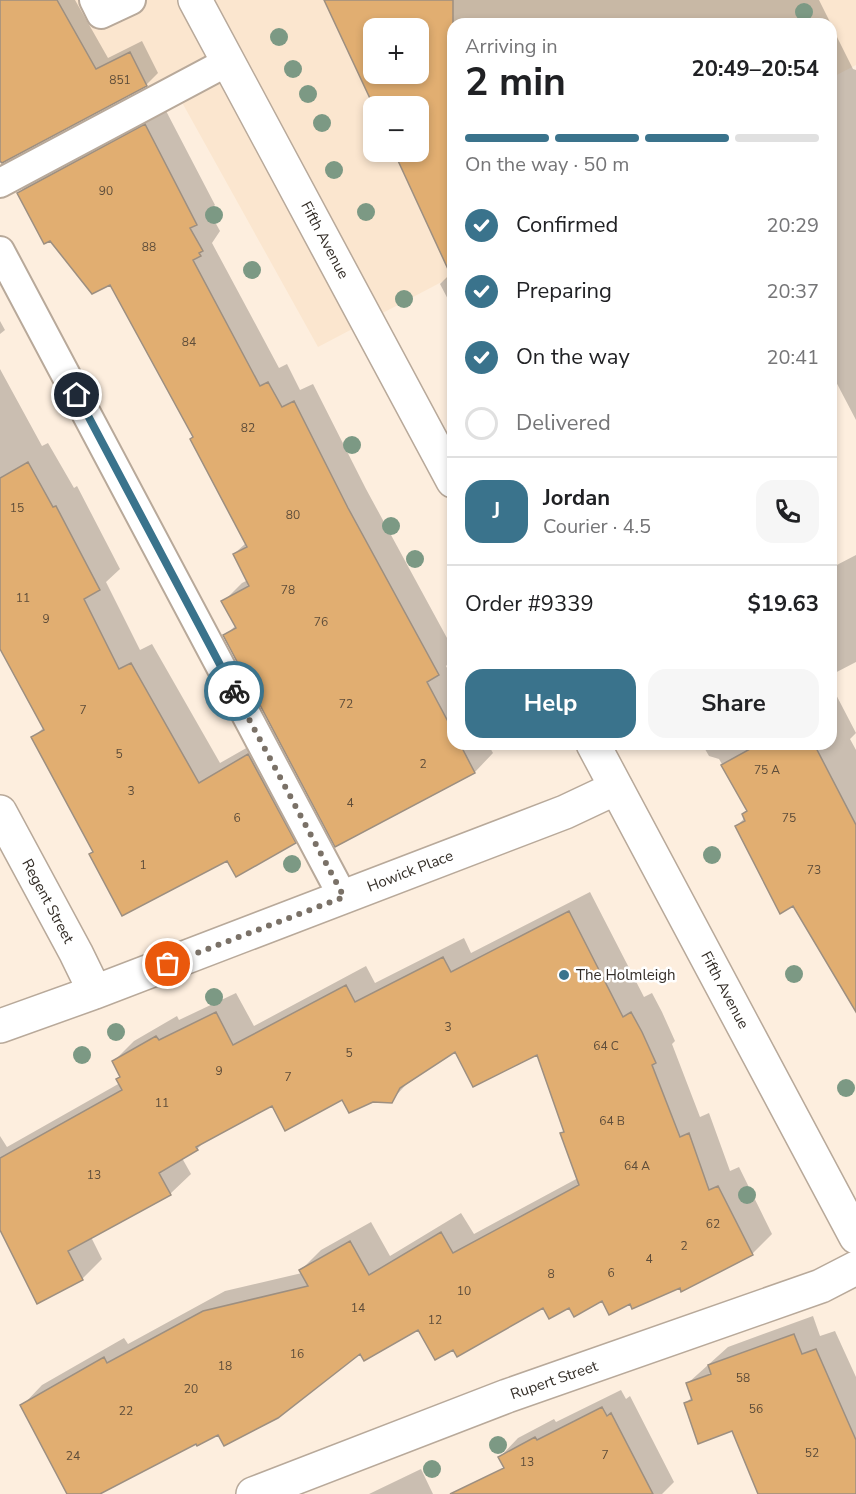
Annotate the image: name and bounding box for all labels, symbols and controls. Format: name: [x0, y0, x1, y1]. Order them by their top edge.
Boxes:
map controls: [363, 18, 429, 162]
button: +: [363, 18, 429, 84]
text: Arriving in: [465, 33, 558, 60]
text: 20:49–20:54: [691, 54, 819, 84]
text: 2 min: [465, 56, 566, 109]
house number: 851: [109, 72, 131, 88]
button: −: [363, 96, 429, 162]
text: On the way · 50 m: [465, 151, 629, 178]
house number: 90: [99, 183, 113, 199]
street label: Fifth Avenue: [296, 198, 354, 282]
icon: check: [465, 209, 498, 242]
text: Confirmed: [516, 210, 618, 240]
text: 20:29: [766, 212, 819, 239]
house number: 88: [142, 239, 156, 255]
icon: check: [465, 275, 498, 308]
text: Preparing: [516, 276, 612, 306]
text: 20:37: [766, 278, 819, 305]
house number: 84: [182, 334, 196, 350]
icon: check: [465, 341, 498, 374]
text: On the way: [516, 342, 630, 372]
text: 20:41: [766, 344, 819, 371]
pin: [51, 369, 102, 420]
icon: home: [60, 378, 93, 411]
text: Delivered: [516, 408, 611, 438]
house number: 82: [241, 420, 255, 436]
button: phone: [756, 480, 819, 543]
text: Jordan: [543, 483, 610, 513]
text: J: [493, 496, 500, 526]
house number: 15: [10, 500, 24, 516]
house number: 80: [286, 507, 300, 523]
text: Courier · 4.5: [543, 513, 651, 540]
house number: 78: [281, 582, 295, 598]
text: Order #9339: [465, 589, 594, 619]
text: $19.63: [748, 589, 819, 619]
house number: 11: [16, 590, 30, 606]
house number: 9: [42, 611, 50, 627]
house number: 76: [314, 614, 328, 630]
courier: [204, 661, 264, 721]
button: Help: [465, 669, 636, 738]
button: Share: [648, 669, 819, 738]
icon: bike: [218, 675, 251, 708]
house number: 72: [339, 696, 353, 712]
house number: 7: [79, 702, 87, 718]
house number: 5: [115, 746, 123, 762]
house number: 2: [419, 756, 427, 772]
house number: 75 A: [754, 762, 780, 778]
house number: 3: [127, 783, 135, 799]
house number: 4: [346, 795, 354, 811]
house number: 6: [233, 810, 241, 826]
house number: 75: [782, 810, 796, 826]
street label: Howick Place: [364, 845, 456, 897]
street label: Regent Street: [17, 855, 79, 947]
house number: 1: [139, 857, 147, 873]
house number: 73: [807, 862, 821, 878]
pin: [142, 938, 193, 989]
icon: bag: [151, 947, 184, 980]
street label: Fifth Avenue: [696, 948, 754, 1032]
place label: The Holmleigh: [576, 965, 676, 985]
marker: The Holmleigh: [557, 968, 571, 982]
house number: 3: [444, 1019, 452, 1035]
house number: 64 C: [593, 1038, 619, 1054]
house number: 5: [345, 1045, 353, 1061]
house number: 9: [215, 1063, 223, 1079]
house number: 7: [284, 1069, 292, 1085]
house number: 11: [155, 1095, 169, 1111]
house number: 64 B: [599, 1113, 625, 1129]
house number: 64 A: [624, 1158, 650, 1174]
house number: 13: [87, 1167, 101, 1183]
house number: 62: [706, 1216, 720, 1232]
house number: 2: [680, 1238, 688, 1254]
house number: 4: [645, 1251, 653, 1267]
house number: 6: [607, 1265, 615, 1281]
house number: 8: [547, 1266, 555, 1282]
house number: 10: [457, 1283, 471, 1299]
house number: 14: [351, 1300, 365, 1316]
house number: 12: [428, 1312, 442, 1328]
house number: 16: [290, 1346, 304, 1362]
street label: Rupert Street: [508, 1355, 601, 1404]
house number: 18: [218, 1358, 232, 1374]
house number: 58: [736, 1370, 750, 1386]
house number: 20: [184, 1381, 198, 1397]
house number: 56: [749, 1401, 763, 1417]
house number: 22: [119, 1403, 133, 1419]
house number: 52: [805, 1445, 819, 1461]
house number: 7: [601, 1447, 609, 1463]
house number: 24: [66, 1448, 80, 1464]
house number: 13: [520, 1454, 534, 1470]

